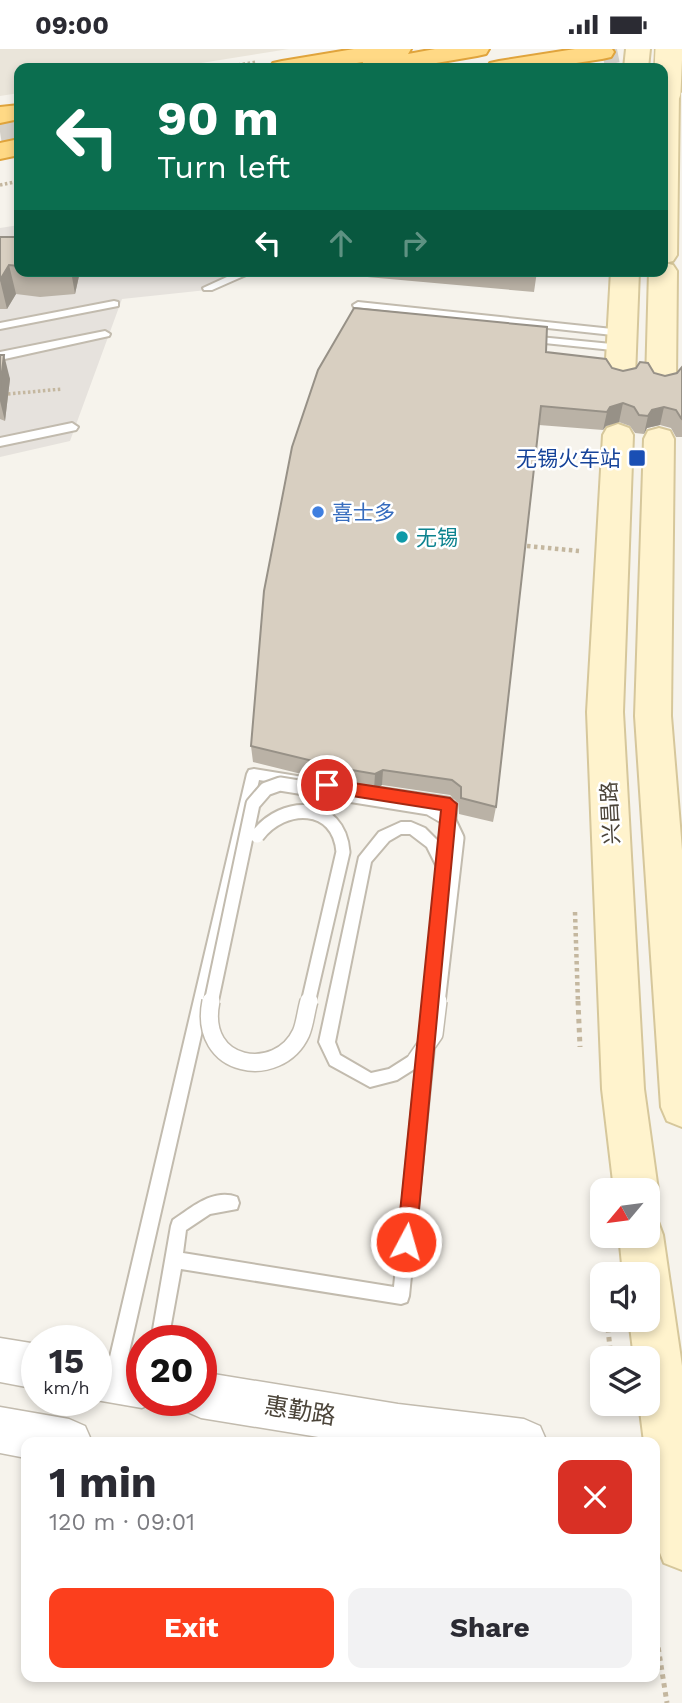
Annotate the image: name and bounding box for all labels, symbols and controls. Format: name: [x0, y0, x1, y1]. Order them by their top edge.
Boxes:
text: 09:00: [35, 10, 109, 40]
text: 90 m: [157, 89, 279, 147]
icon: left: [42, 91, 133, 182]
text: Turn left: [157, 148, 290, 186]
icon: left: [249, 224, 287, 262]
icon: ahead: [322, 224, 360, 262]
icon: right: [395, 224, 433, 262]
place label: 无锡火车站: [516, 446, 621, 471]
marker: 无锡火车站: [627, 448, 647, 468]
place label: 喜士多: [332, 500, 395, 525]
marker: 喜士多: [310, 504, 326, 520]
place label: 无锡: [416, 525, 458, 550]
marker: 无锡: [394, 529, 410, 545]
pin: [297, 755, 357, 815]
icon: arrive: [308, 766, 346, 804]
street label: 兴昌路: [596, 781, 624, 845]
north arrow: [590, 1178, 660, 1248]
map controls: [590, 1178, 660, 1416]
position arrow: [369, 1205, 443, 1279]
button: sound: [590, 1262, 660, 1332]
speed limit sign: 20: [126, 1325, 217, 1416]
text: 15: [49, 1340, 84, 1382]
button: layers: [590, 1346, 660, 1416]
text: km/h: [43, 1377, 90, 1398]
street label: 惠勤路: [262, 1392, 338, 1430]
text: 1 min: [49, 1458, 157, 1507]
button: close: [558, 1460, 632, 1534]
text: 120 m · 09:01: [49, 1509, 195, 1536]
button: Exit: [49, 1588, 334, 1668]
button: Share: [348, 1588, 632, 1668]

